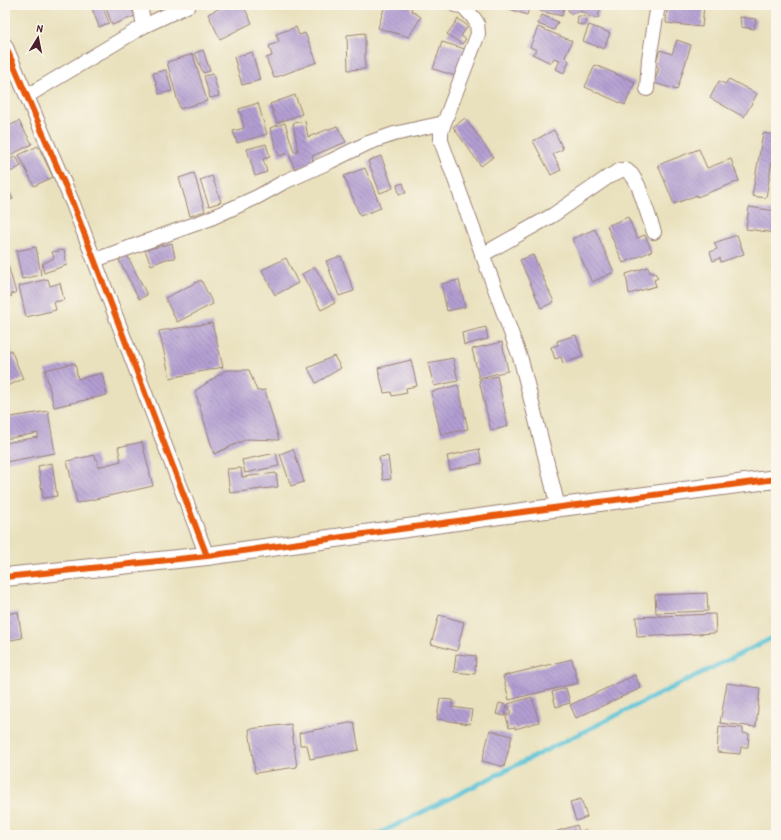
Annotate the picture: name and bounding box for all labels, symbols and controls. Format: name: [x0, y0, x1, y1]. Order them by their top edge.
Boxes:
north arrow: [18, 18, 58, 58]
text: N: [36, 21, 44, 36]

